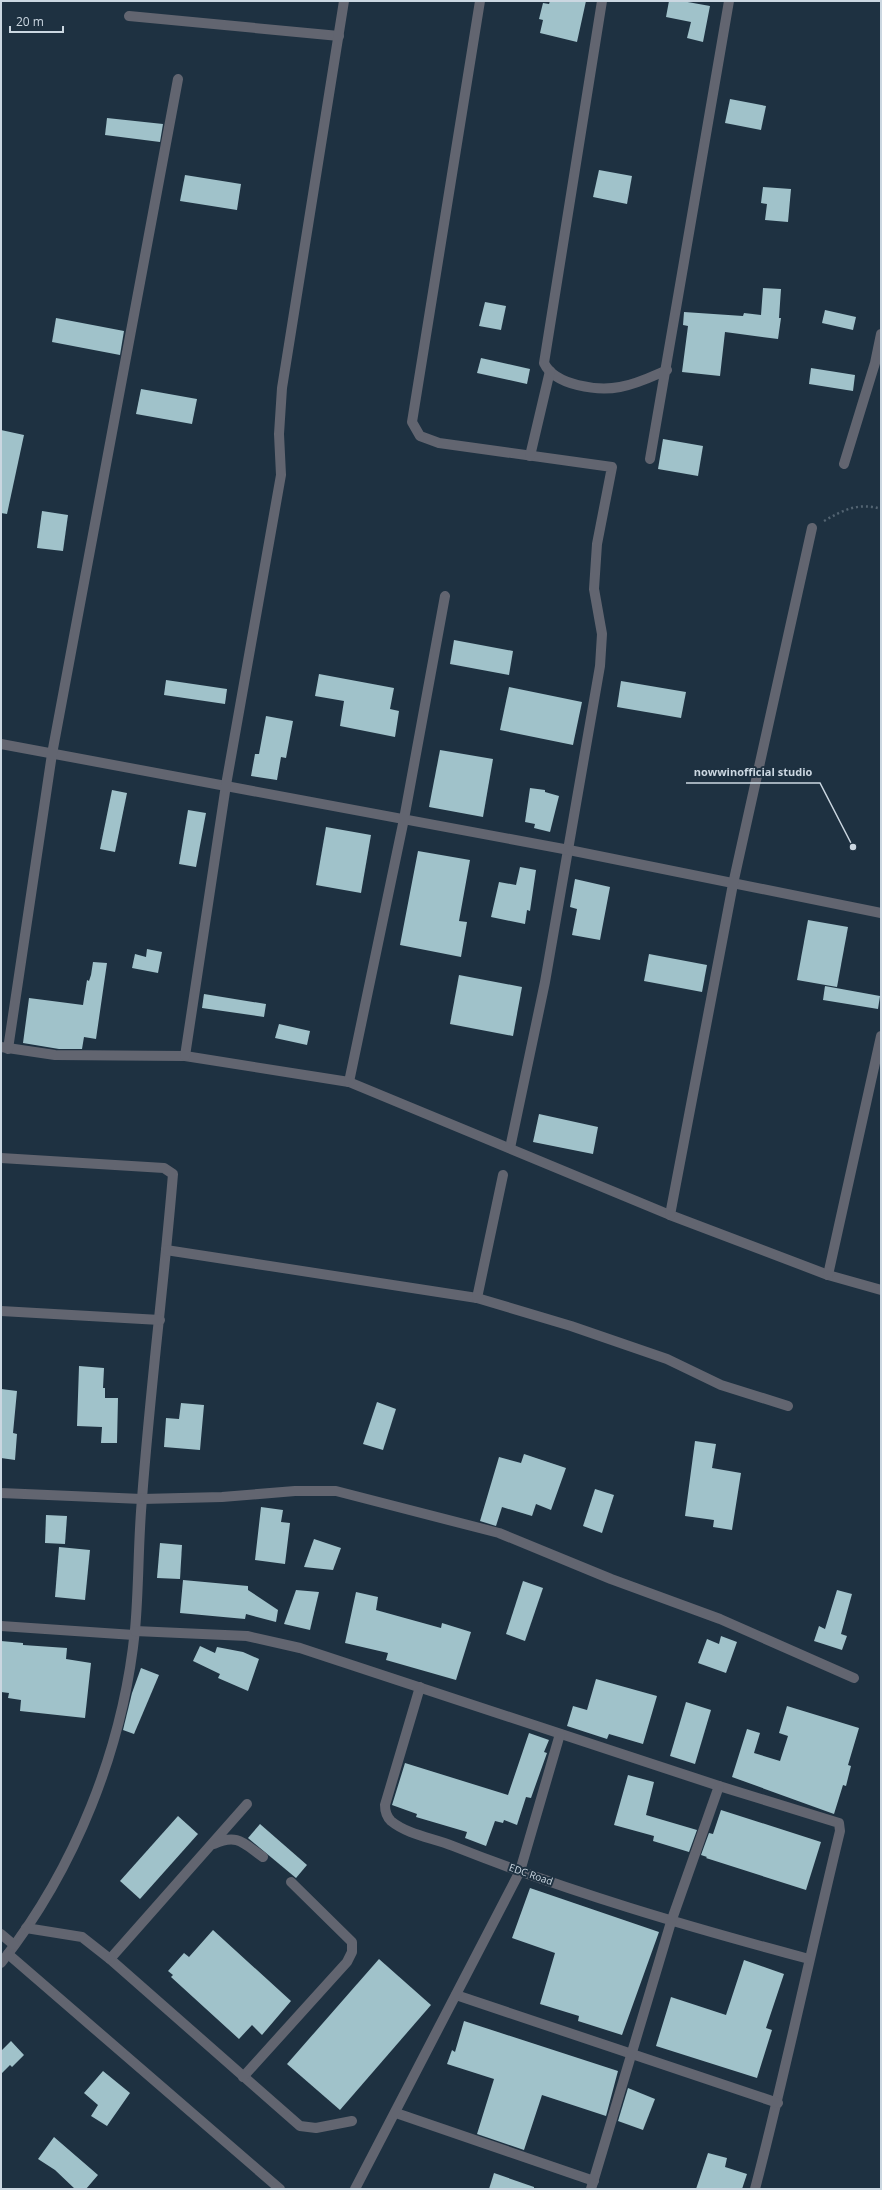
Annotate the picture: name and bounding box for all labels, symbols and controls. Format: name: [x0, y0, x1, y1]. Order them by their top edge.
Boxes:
scale bar: [10, 8, 63, 34]
text: 20 m: [16, 13, 44, 30]
callout: nowwinofficial studio: [686, 760, 820, 783]
text: nowwinofficial studio: [694, 764, 812, 779]
street label: EDC Road: [507, 1860, 555, 1888]

